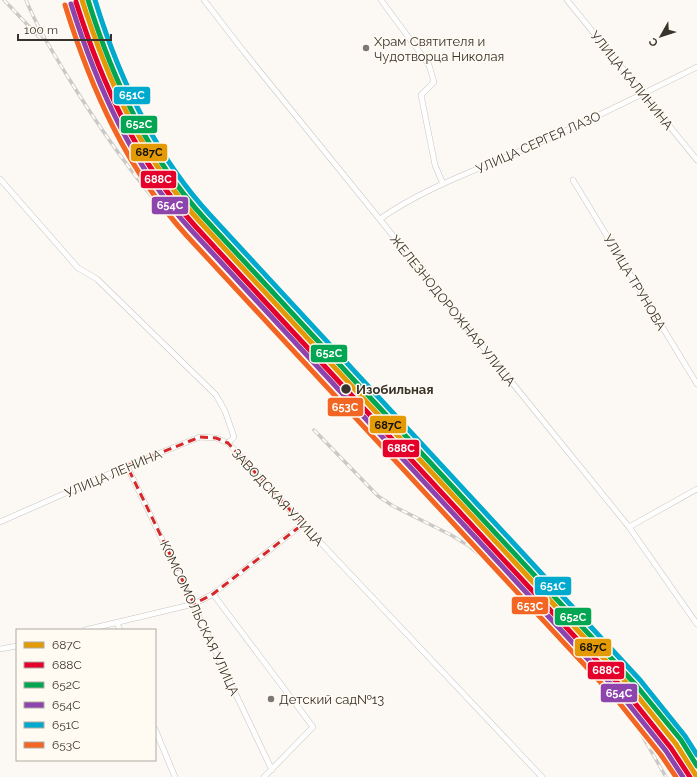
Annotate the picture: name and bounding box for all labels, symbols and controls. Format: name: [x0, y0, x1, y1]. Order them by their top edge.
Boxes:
scale bar: [18, 16, 111, 42]
north arrow: [641, 16, 681, 56]
text: 100 m: [24, 23, 58, 37]
street label: УЛИЦА КАЛИНИНА: [587, 28, 676, 133]
place label: Храм Святителя и Чудотворца Николая: [374, 34, 504, 64]
text: С: [646, 35, 661, 49]
marker: Храм Святителя и Чудотворца Николая: [361, 43, 371, 53]
line badge: 651С: [113, 86, 151, 105]
text: 651С: [119, 89, 145, 102]
street label: УЛИЦА СЕРГЕЯ ЛАЗО: [474, 108, 603, 177]
line badge: 652С: [120, 115, 158, 134]
text: 652С: [126, 118, 153, 131]
line badge: 687С: [130, 143, 168, 162]
text: 687С: [135, 146, 163, 159]
line badge: 688С: [140, 170, 177, 189]
text: 688С: [144, 173, 172, 186]
line badge: 654С: [151, 196, 189, 215]
text: 654С: [157, 199, 184, 212]
street label: ЖЕЛЕЗНОДОРОЖНАЯ УЛИЦА: [387, 232, 518, 389]
street label: УЛИЦА ТРУНОВА: [600, 232, 669, 333]
line badge: 652С: [310, 344, 348, 363]
text: 652С: [316, 347, 343, 360]
marker: Изобильная: [339, 382, 353, 396]
place label: Изобильная: [356, 382, 434, 397]
line badge: 653С: [327, 397, 364, 417]
text: 653С: [332, 401, 359, 414]
line badge: 687С: [369, 415, 407, 434]
text: 687С: [374, 419, 402, 432]
line badge: 688С: [382, 439, 420, 458]
text: 688С: [387, 442, 415, 455]
street label: УЛИЦА ЛЕНИНА: [62, 446, 164, 501]
street label: ЗАВОДСКАЯ УЛИЦА: [229, 446, 327, 549]
street label: КОМСОМОЛЬСКАЯ УЛИЦА: [157, 538, 242, 698]
line badge: 651С: [534, 576, 572, 596]
text: 651С: [540, 580, 566, 593]
line badge: 653С: [511, 596, 549, 615]
text: 653С: [517, 600, 544, 613]
line badge: 652С: [554, 607, 592, 626]
text: 652С: [560, 611, 587, 624]
legend: [16, 629, 156, 761]
text: 687С: [52, 638, 81, 652]
line badge: 687С: [574, 638, 612, 657]
text: 687С: [579, 641, 607, 654]
text: 688С: [52, 658, 82, 672]
line badge: 688С: [587, 661, 625, 680]
text: 688С: [592, 664, 620, 677]
text: 652С: [52, 678, 80, 692]
line badge: 654С: [600, 683, 638, 703]
text: 654С: [606, 687, 633, 700]
place label: Детский сад№13: [279, 692, 384, 707]
marker: Детский сад№13: [266, 694, 276, 704]
text: 654С: [52, 698, 81, 712]
text: 651С: [52, 718, 79, 732]
text: 653С: [52, 738, 80, 752]

